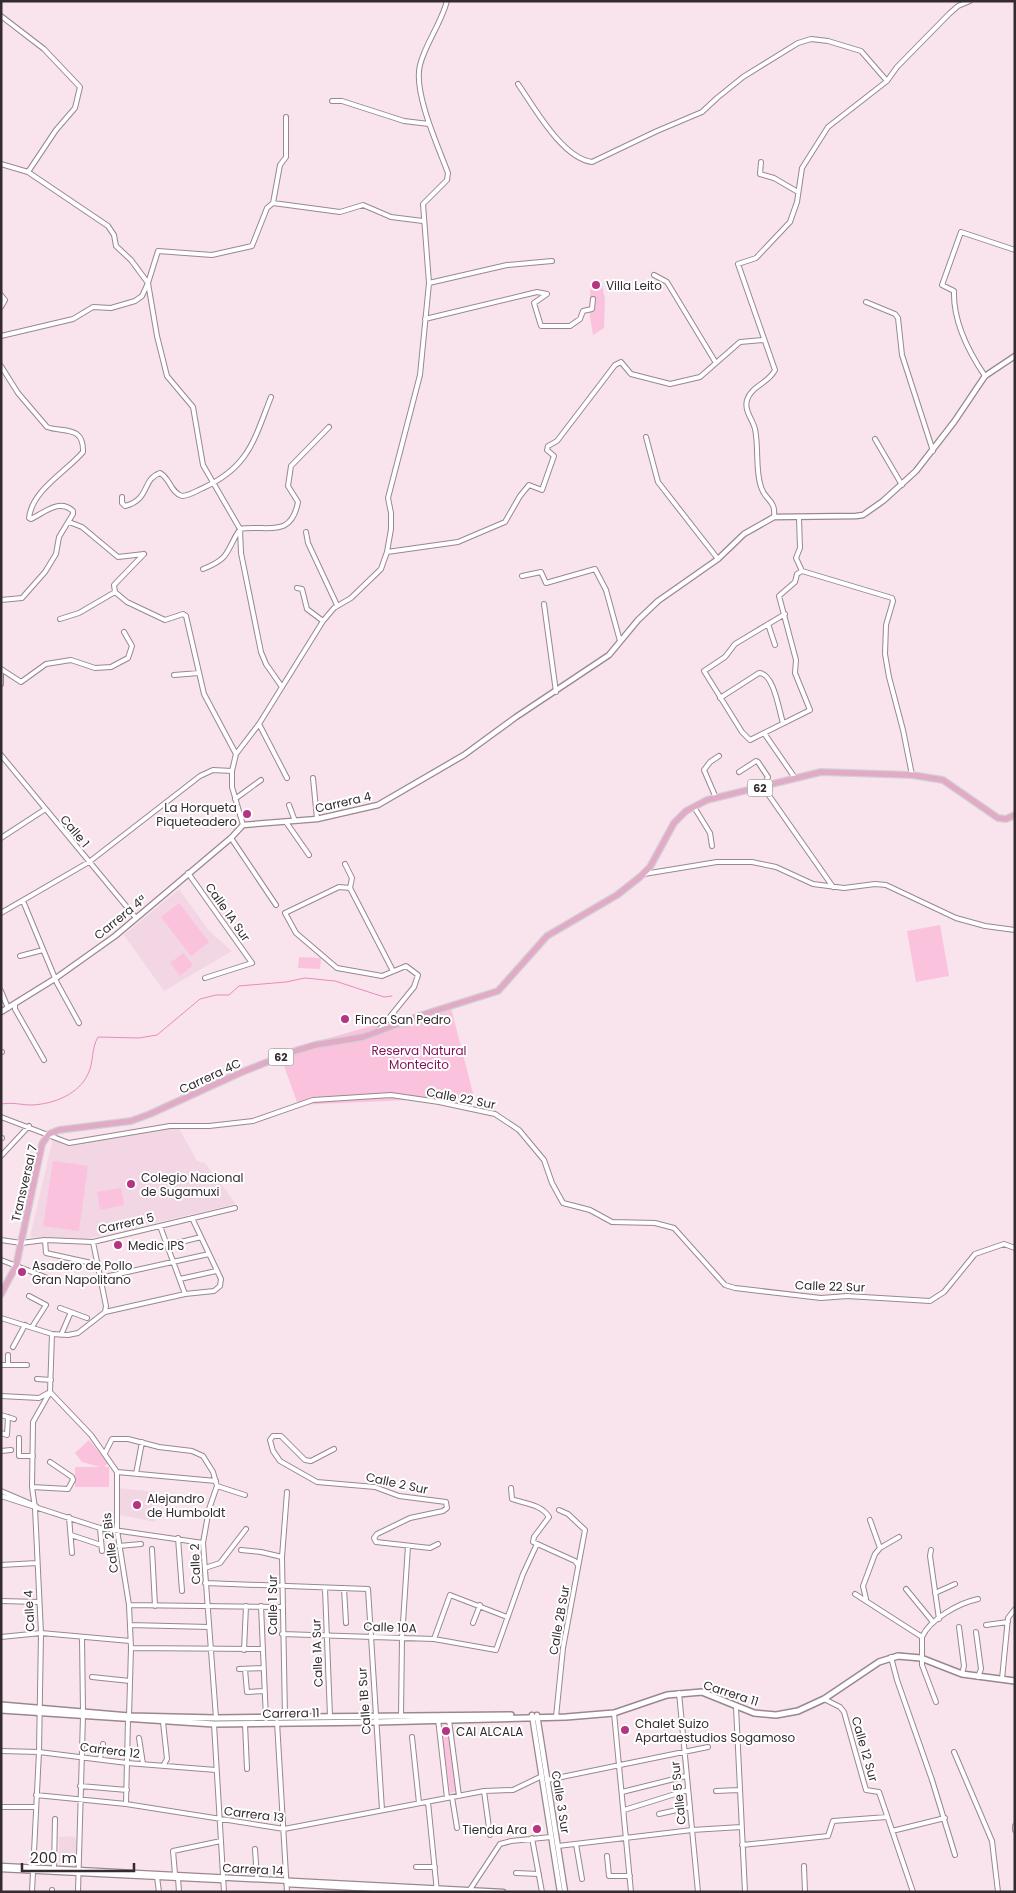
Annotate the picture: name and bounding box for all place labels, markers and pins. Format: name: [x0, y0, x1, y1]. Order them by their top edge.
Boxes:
place label: Villa Leito: [606, 277, 662, 294]
marker: Villa Leito: [590, 279, 602, 291]
place label: La Horqueta Piqueteadero: [156, 799, 237, 830]
marker: La Horqueta Piqueteadero: [241, 808, 253, 820]
place label: Finca San Pedro: [355, 1011, 451, 1028]
marker: Finca San Pedro: [339, 1013, 351, 1025]
place label: Colegio Nacional de Sugamuxi: [141, 1169, 244, 1200]
marker: Colegio Nacional de Sugamuxi: [125, 1178, 137, 1190]
place label: Medic IPS: [128, 1237, 184, 1254]
marker: Medic IPS: [112, 1239, 124, 1251]
place label: Asadero de Pollo Gran Napolitano: [32, 1257, 133, 1288]
marker: Asadero de Pollo Gran Napolitano: [16, 1266, 28, 1278]
place label: Alejandro de Humboldt: [147, 1490, 225, 1521]
marker: Alejandro de Humboldt: [131, 1499, 143, 1511]
place label: Chalet Suizo Apartaestudios Sogamoso: [635, 1715, 795, 1746]
place label: CAI ALCALA: [456, 1723, 523, 1740]
marker: Chalet Suizo Apartaestudios Sogamoso: [619, 1724, 631, 1736]
marker: CAI ALCALA: [440, 1725, 452, 1737]
place label: Tienda Ara: [462, 1821, 527, 1838]
marker: Tienda Ara: [531, 1823, 543, 1835]

